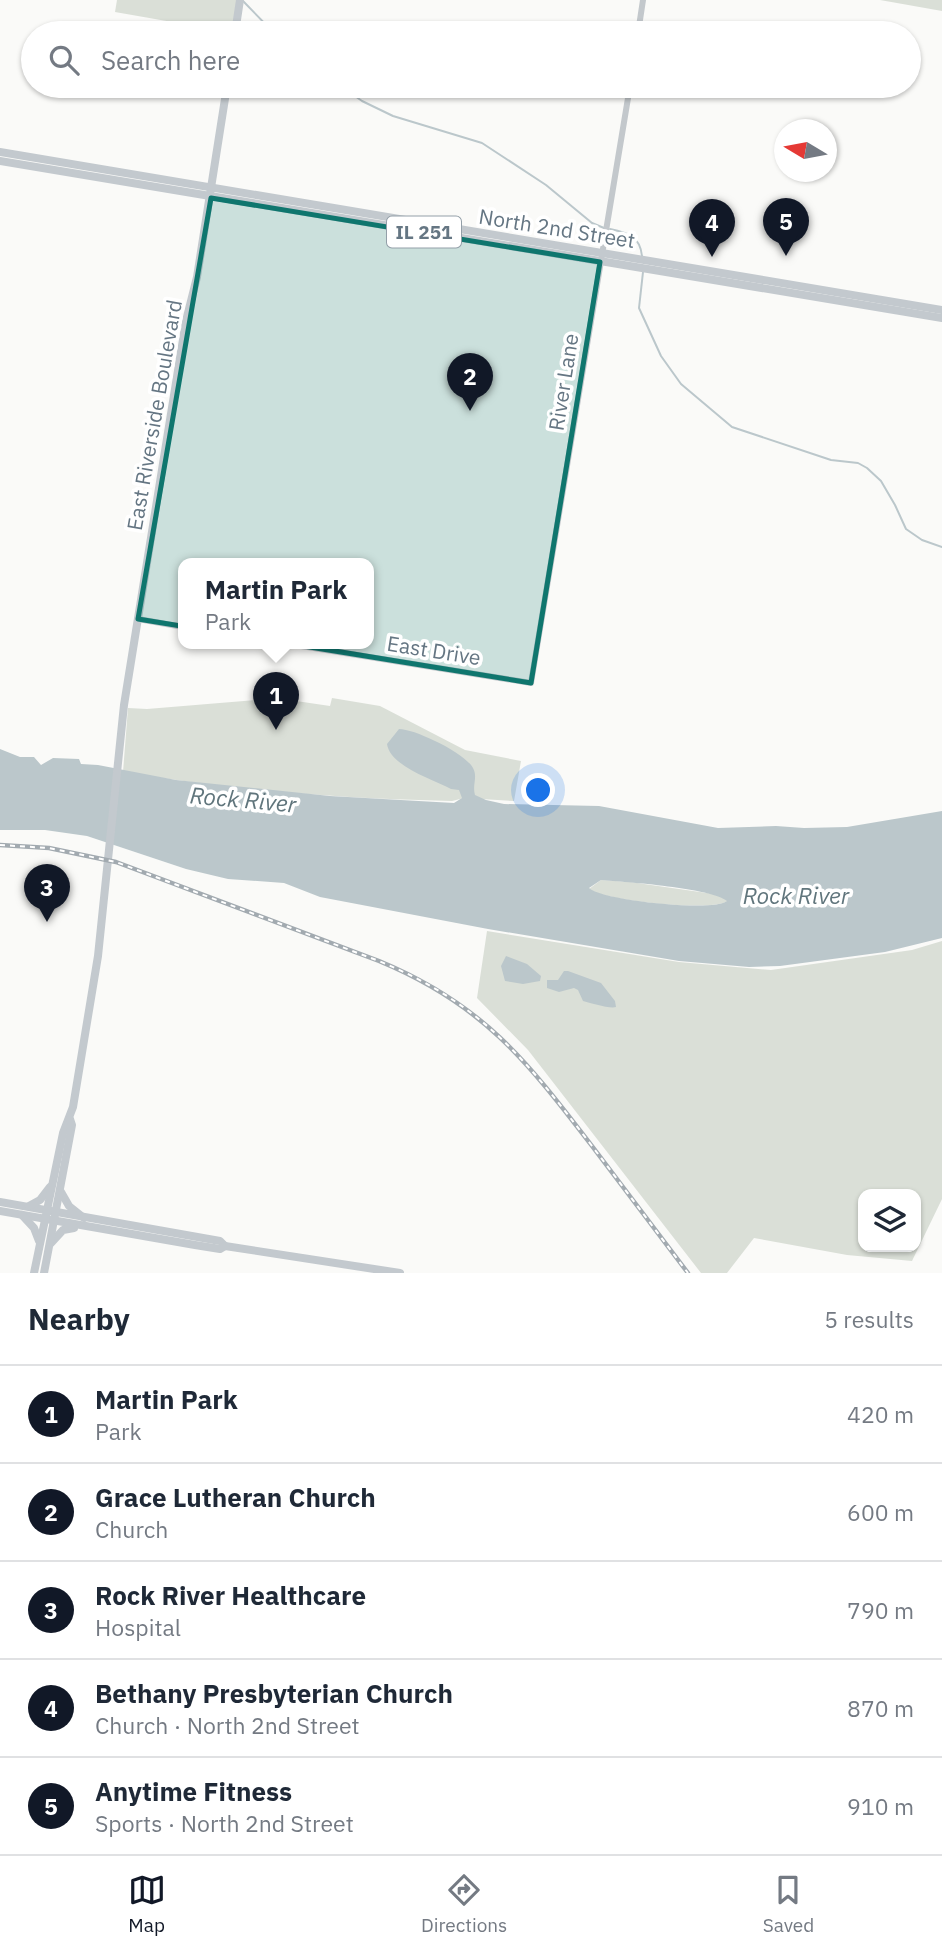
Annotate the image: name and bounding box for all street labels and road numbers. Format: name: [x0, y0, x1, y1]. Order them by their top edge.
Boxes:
street label: North 2nd Street: [477, 202, 637, 254]
road number: IL 251: [387, 216, 461, 248]
street label: East Riverside Boulevard: [120, 298, 188, 532]
street label: River Lane: [541, 331, 585, 433]
street label: East Drive: [385, 629, 483, 671]

